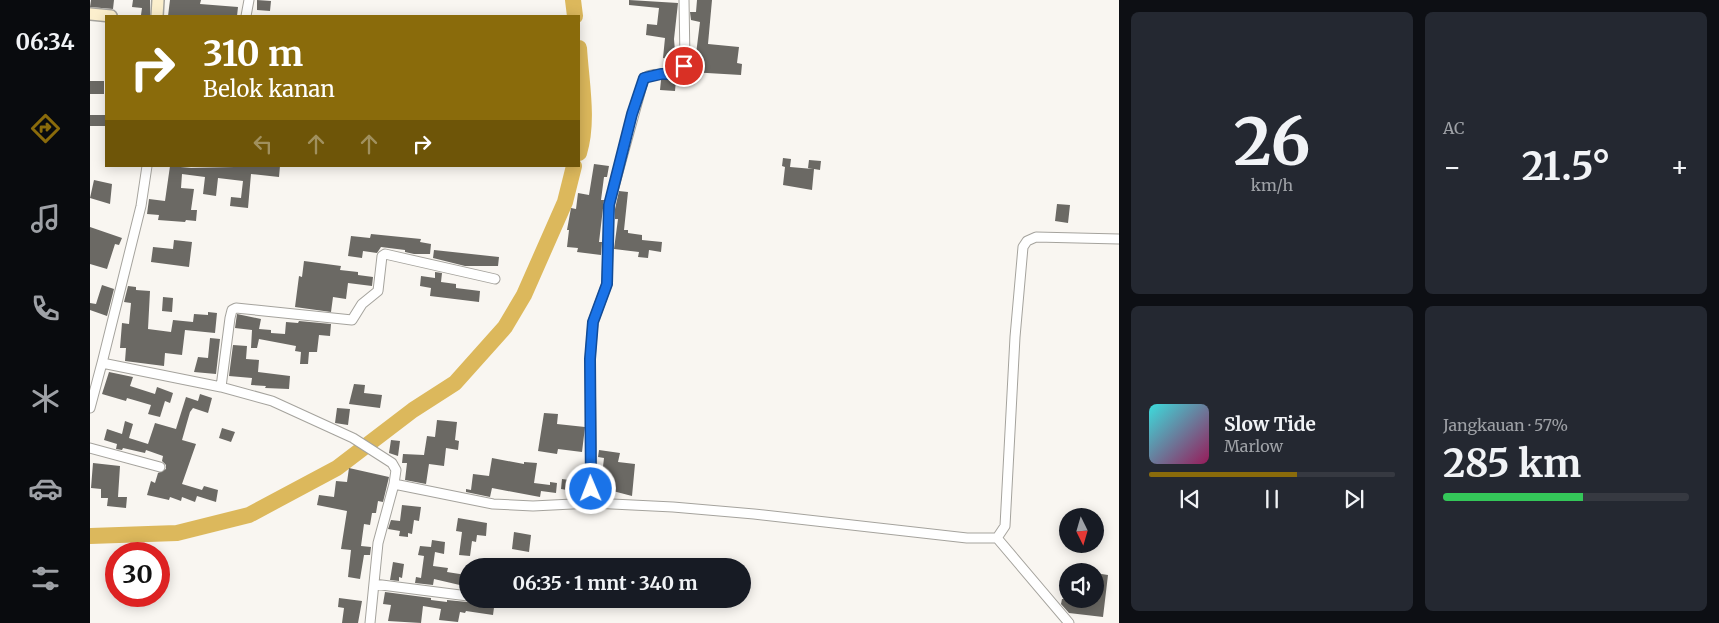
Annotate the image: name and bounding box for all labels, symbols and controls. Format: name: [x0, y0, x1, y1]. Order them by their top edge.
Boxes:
text: 06:34: [16, 28, 74, 56]
text: 310 m: [203, 32, 303, 76]
icon: right: [120, 35, 185, 100]
pin: [663, 45, 705, 87]
icon: arrive: [670, 52, 698, 80]
text: Belok kanan: [203, 75, 335, 103]
text: 26: [1233, 101, 1311, 183]
icon: directions: [28, 111, 63, 146]
text: AC: [1443, 118, 1465, 138]
icon: left: [249, 130, 277, 158]
icon: ahead: [302, 130, 330, 158]
icon: ahead: [355, 130, 383, 158]
icon: right: [408, 130, 436, 158]
text: 21.5°: [1522, 143, 1610, 190]
text: −: [1443, 149, 1462, 185]
text: +: [1670, 149, 1689, 185]
text: km/h: [1251, 175, 1293, 195]
icon: music: [28, 201, 63, 236]
icon: phone: [28, 291, 63, 326]
icon: climate: [28, 381, 63, 416]
text: Slow Tide: [1224, 412, 1316, 436]
text: Jangkauan · 57%: [1443, 415, 1568, 435]
text: Marlow: [1224, 436, 1283, 456]
text: 285 km: [1443, 440, 1581, 487]
position arrow: [564, 462, 616, 514]
icon: car: [28, 471, 63, 506]
icon: previous: [1176, 485, 1204, 513]
icon: pause: [1258, 485, 1286, 513]
icon: next: [1340, 485, 1368, 513]
north arrow: [1059, 508, 1104, 552]
map controls: [1059, 508, 1104, 608]
speed limit sign: 30: [105, 542, 170, 607]
icon: filters: [28, 561, 63, 596]
button: sound: [1059, 563, 1104, 608]
text: 06:35 · 1 mnt · 340 m: [512, 571, 698, 595]

